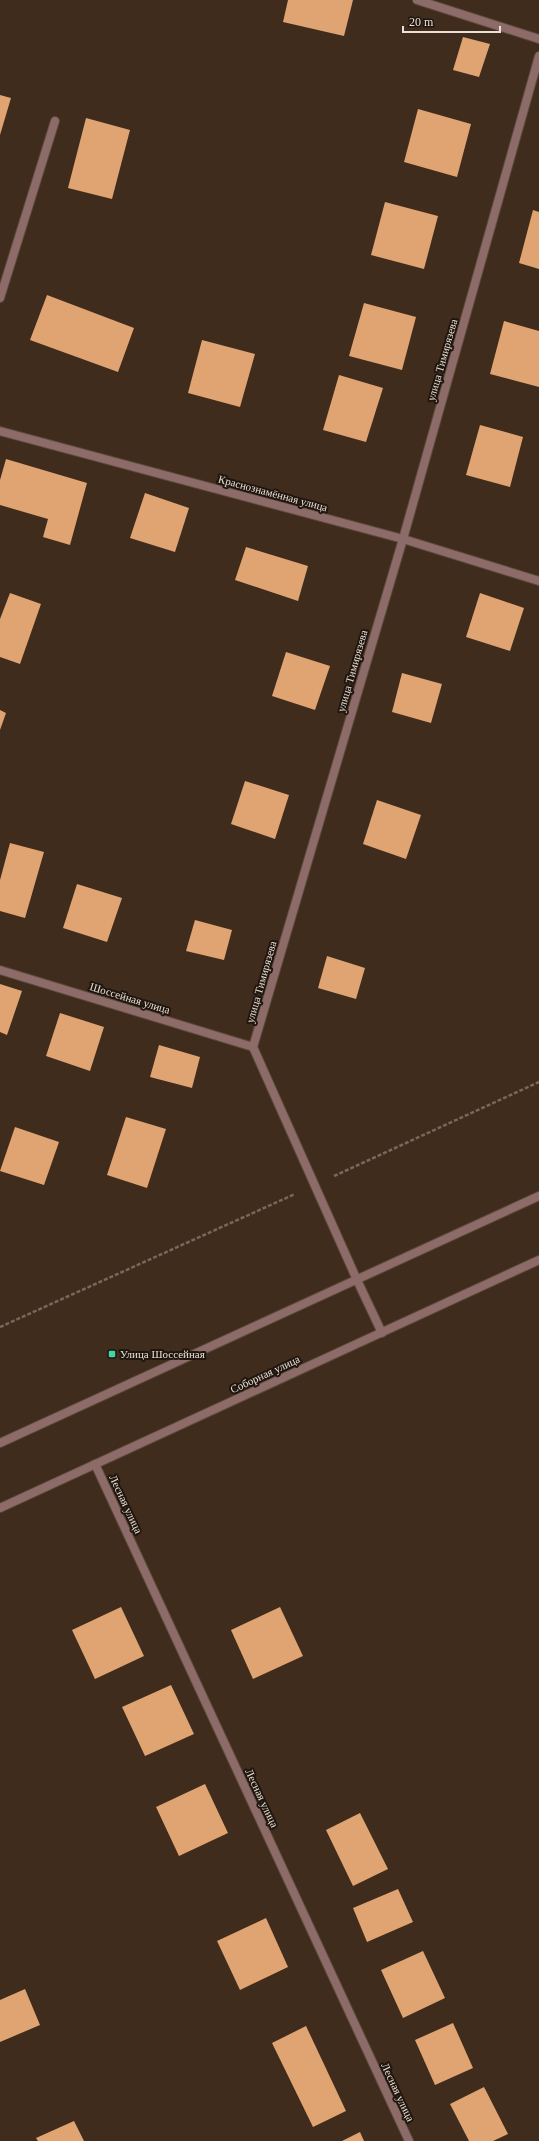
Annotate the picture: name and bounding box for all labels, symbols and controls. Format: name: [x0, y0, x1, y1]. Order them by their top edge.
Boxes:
scale bar: [403, 8, 500, 34]
text: 20 m: [409, 15, 434, 29]
street label: улица Тимирязева: [425, 317, 459, 402]
street label: Краснознамённая улица: [217, 473, 329, 513]
street label: улица Тимирязева: [335, 628, 369, 713]
street label: улица Тимирязева: [244, 939, 278, 1024]
street label: Шоссейная улица: [88, 980, 172, 1016]
place label: Улица Шоссейная: [120, 1348, 205, 1360]
marker: Улица Шоссейная: [107, 1349, 117, 1359]
street label: Соборная улица: [228, 1353, 302, 1395]
street label: Лесная улица: [107, 1473, 145, 1535]
street label: Лесная улица: [243, 1767, 281, 1829]
street label: Лесная улица: [379, 2061, 417, 2123]

